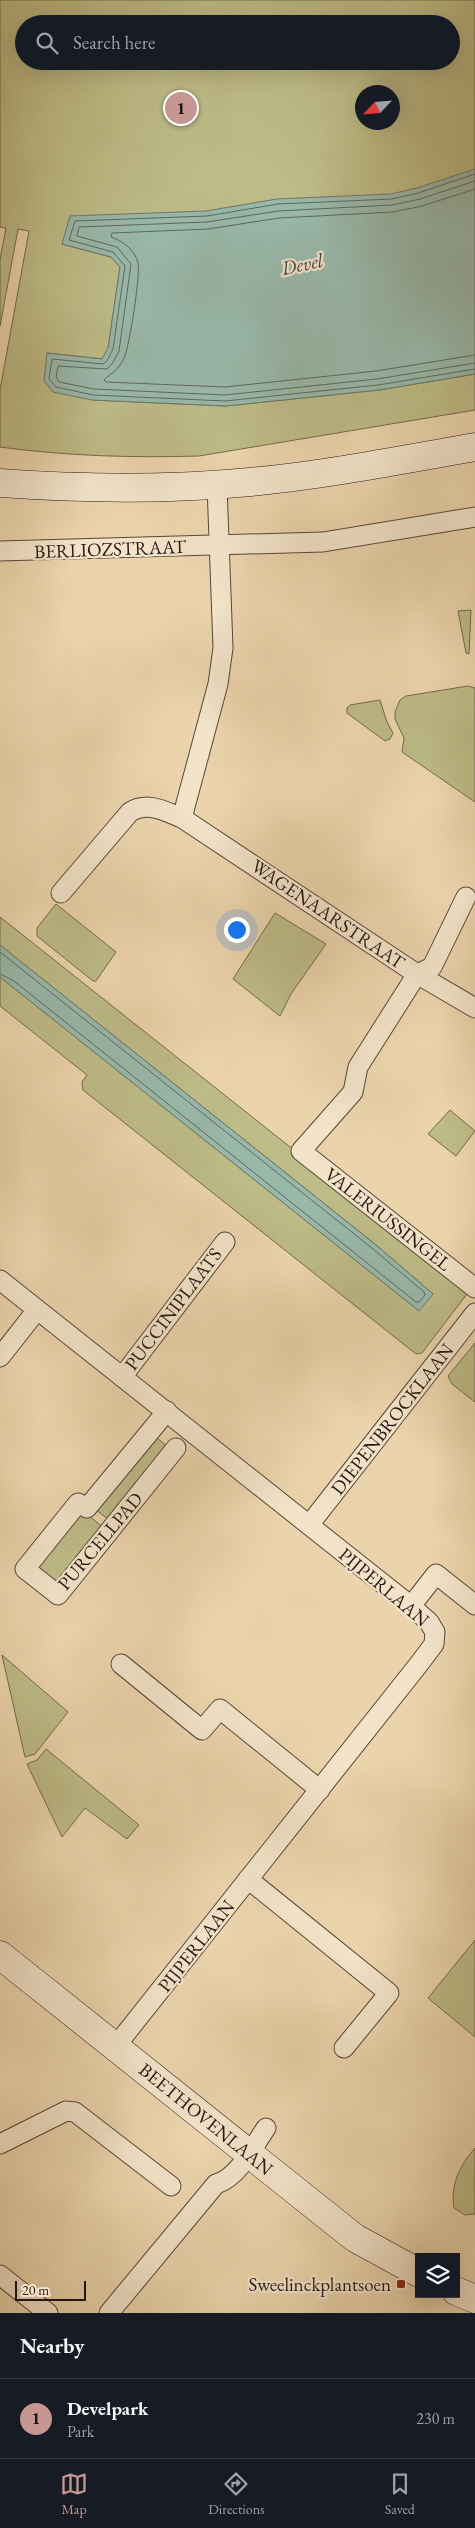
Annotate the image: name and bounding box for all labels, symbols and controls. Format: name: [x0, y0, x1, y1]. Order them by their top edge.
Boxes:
search box: [15, 15, 460, 70]
icon: search: [33, 29, 61, 57]
text: Search here: [73, 30, 155, 55]
north arrow: [355, 85, 400, 130]
pin: 1: [165, 89, 197, 127]
water label: Devel: [278, 247, 327, 281]
street label: BERLIOZSTRAAT: [34, 534, 187, 564]
street label: WAGENAARSTRAAT: [246, 853, 410, 975]
your location: [224, 917, 250, 943]
street label: VALERIUSSINGEL: [320, 1162, 456, 1276]
street label: PUCCINIPLAATS: [119, 1243, 227, 1375]
street label: DIEPENBROCKLAAN: [325, 1338, 459, 1500]
street label: PURCELLPAD: [52, 1487, 148, 1595]
street label: PIJPERLAAN: [334, 1542, 434, 1632]
street label: PIJPERLAAN: [152, 1895, 240, 1997]
street label: BEETHOVENLAAN: [134, 2057, 278, 2181]
map controls: [415, 2253, 460, 2298]
button: layers: [415, 2253, 460, 2298]
place label: Sweelinckplantsoen: [248, 2272, 391, 2297]
scale bar: [15, 2278, 86, 2301]
marker: Sweelinckplantsoen: [395, 2278, 407, 2290]
text: 20 m: [22, 2281, 49, 2299]
text: Nearby: [20, 2332, 84, 2359]
text: Develpark: [67, 2396, 148, 2421]
text: 1: [32, 2408, 40, 2429]
text: 230 m: [416, 2408, 455, 2429]
text: Park: [67, 2421, 94, 2442]
tab: Map: [60, 2470, 88, 2518]
tab: Directions: [208, 2470, 265, 2518]
tab: Saved: [385, 2470, 415, 2518]

